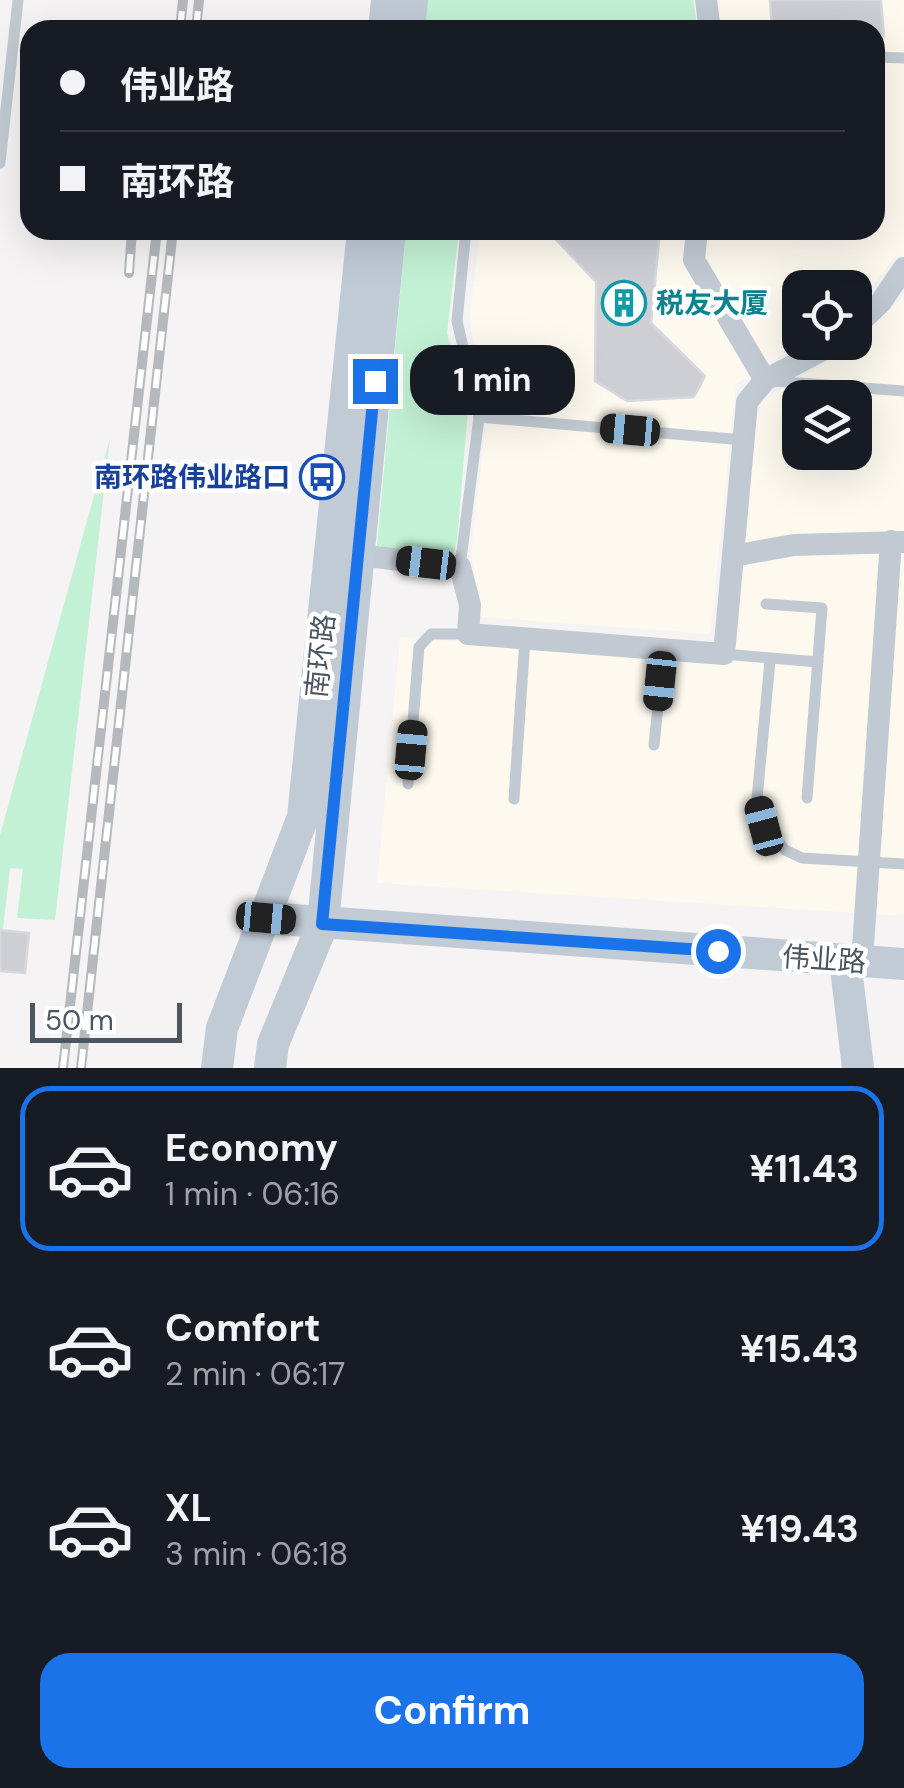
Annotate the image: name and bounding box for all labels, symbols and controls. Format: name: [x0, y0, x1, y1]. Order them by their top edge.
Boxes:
text: 伟业路: [120, 61, 234, 111]
text: 南环路: [120, 157, 234, 207]
map controls: [782, 270, 872, 470]
button: locate: [782, 270, 872, 360]
building icon: 税友大厦: [601, 280, 647, 326]
place label: 税友大厦: [656, 285, 768, 322]
callout: 1 min: [410, 346, 575, 416]
route end: [353, 359, 398, 404]
text: 1 min: [454, 359, 531, 401]
button: layers: [782, 380, 872, 470]
car: [599, 412, 661, 448]
bus stop icon: 南环路伟业路口: [299, 454, 345, 500]
place label: 南环路伟业路口: [94, 459, 290, 496]
car: [394, 544, 458, 582]
street label: 南环路: [298, 612, 343, 700]
car: [642, 650, 678, 712]
car: [393, 719, 429, 781]
car: [742, 793, 786, 859]
car: [235, 900, 297, 936]
route start: [696, 929, 741, 974]
street label: 伟业路: [781, 938, 867, 981]
scale bar: [30, 998, 182, 1042]
text: 50 m: [45, 1002, 114, 1039]
text: Economy: [165, 1123, 338, 1173]
icon: car: [45, 1124, 135, 1214]
text: ¥11.43: [749, 1144, 859, 1194]
text: 1 min · 06:16: [165, 1173, 340, 1215]
text: Comfort: [165, 1303, 321, 1353]
icon: car: [45, 1304, 135, 1394]
text: ¥15.43: [740, 1324, 859, 1374]
text: 2 min · 06:17: [165, 1353, 345, 1395]
text: XL: [165, 1483, 212, 1533]
icon: car: [45, 1484, 135, 1574]
text: ¥19.43: [740, 1504, 859, 1554]
text: 3 min · 06:18: [165, 1533, 348, 1575]
button: Confirm: [40, 1653, 864, 1768]

